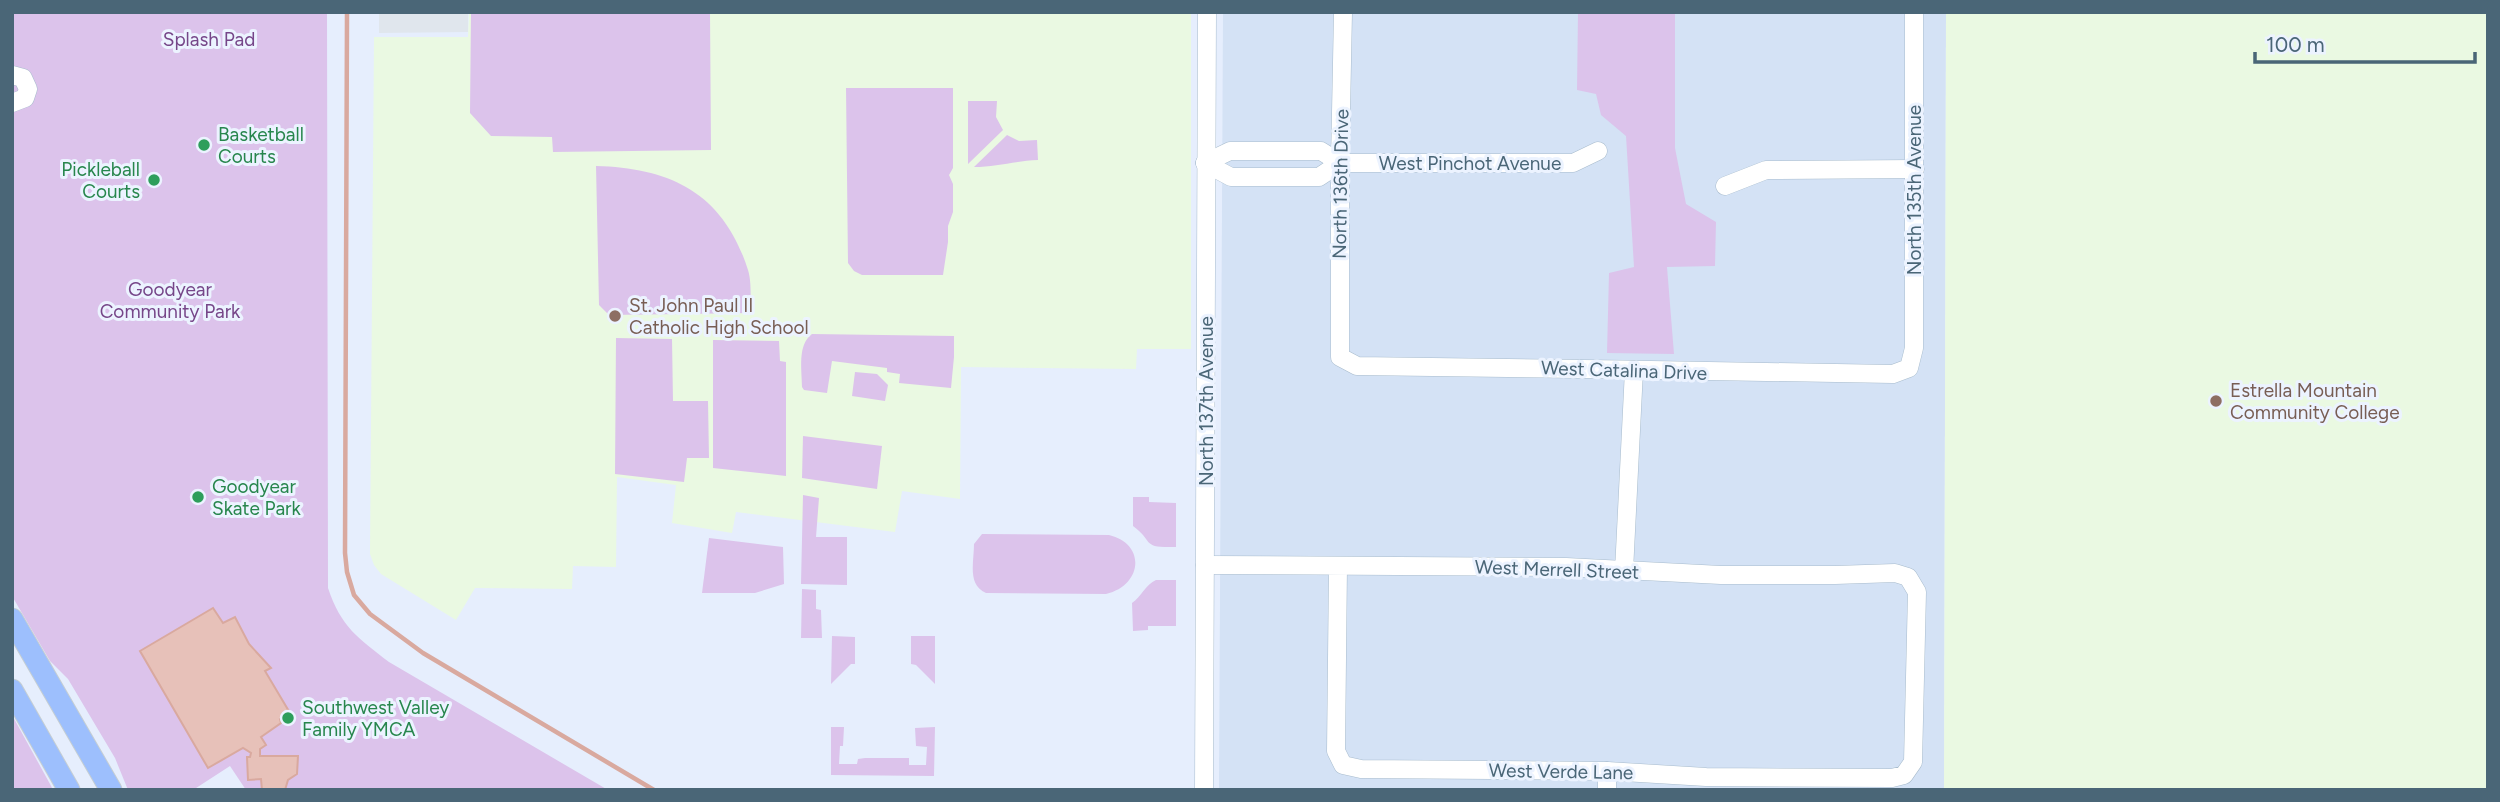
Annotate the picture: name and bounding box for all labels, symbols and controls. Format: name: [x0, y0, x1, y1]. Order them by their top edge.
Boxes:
scale bar: [2255, 21, 2476, 65]
park label: Splash Pad: [163, 28, 255, 51]
text: 100 m: [2266, 32, 2325, 57]
street label: North 135th Avenue: [1903, 105, 1926, 275]
street label: North 136th Drive: [1328, 109, 1353, 259]
place label: Basketball Courts: [218, 123, 304, 168]
marker: Basketball Courts: [196, 137, 212, 153]
street label: West Pinchot Avenue: [1379, 152, 1561, 175]
place label: Pickleball Courts: [61, 158, 140, 203]
marker: Pickleball Courts: [146, 172, 162, 188]
park label: Goodyear Community Park: [100, 278, 241, 323]
place label: St. John Paul II Catholic High School: [629, 294, 809, 339]
marker: St. John Paul II Catholic High School: [607, 308, 623, 324]
street label: North 137th Avenue: [1195, 316, 1218, 486]
street label: West Catalina Drive: [1540, 356, 1707, 385]
place label: Estrella Mountain Community College: [2230, 379, 2400, 424]
marker: Estrella Mountain Community College: [2208, 393, 2224, 409]
place label: Goodyear Skate Park: [212, 475, 301, 520]
marker: Goodyear Skate Park: [190, 489, 206, 505]
street label: West Merrell Street: [1474, 555, 1640, 584]
place label: Southwest Valley Family YMCA: [302, 696, 449, 741]
marker: Southwest Valley Family YMCA: [280, 710, 296, 726]
street label: West Verde Lane: [1489, 759, 1633, 784]

